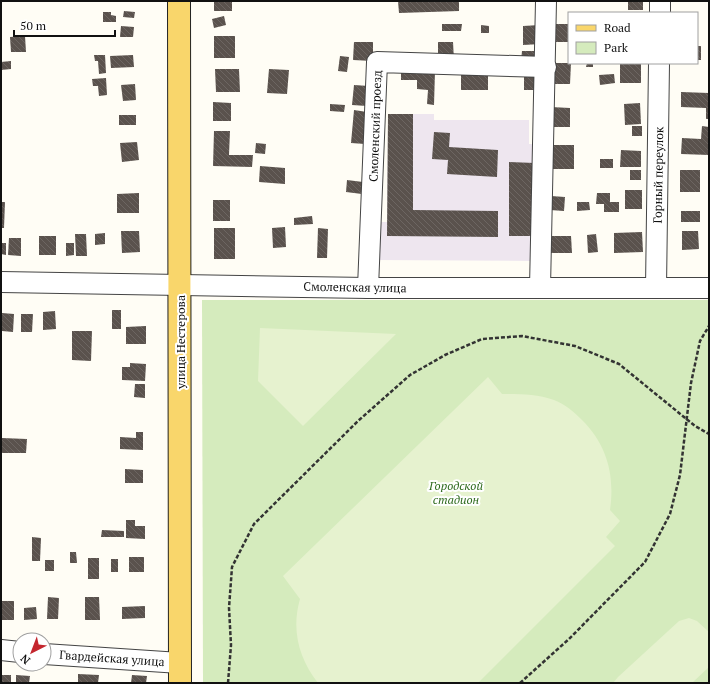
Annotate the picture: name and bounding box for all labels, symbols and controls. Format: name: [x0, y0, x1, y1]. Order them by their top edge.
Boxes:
scale bar: [14, 12, 115, 38]
legend: [568, 12, 698, 64]
text: 50 m: [20, 18, 47, 33]
text: Road: [604, 20, 631, 35]
text: Park: [604, 40, 629, 55]
street label: Смоленский проезд: [366, 70, 384, 182]
street label: Горный переулок: [650, 126, 666, 224]
street label: Смоленская улица: [303, 279, 407, 295]
street label: улица Нестерова: [173, 295, 188, 390]
park label: Городской стадион: [428, 478, 483, 507]
north arrow: [12, 632, 52, 672]
street label: Гвардейская улица: [59, 647, 165, 669]
text: N: [17, 651, 33, 667]

